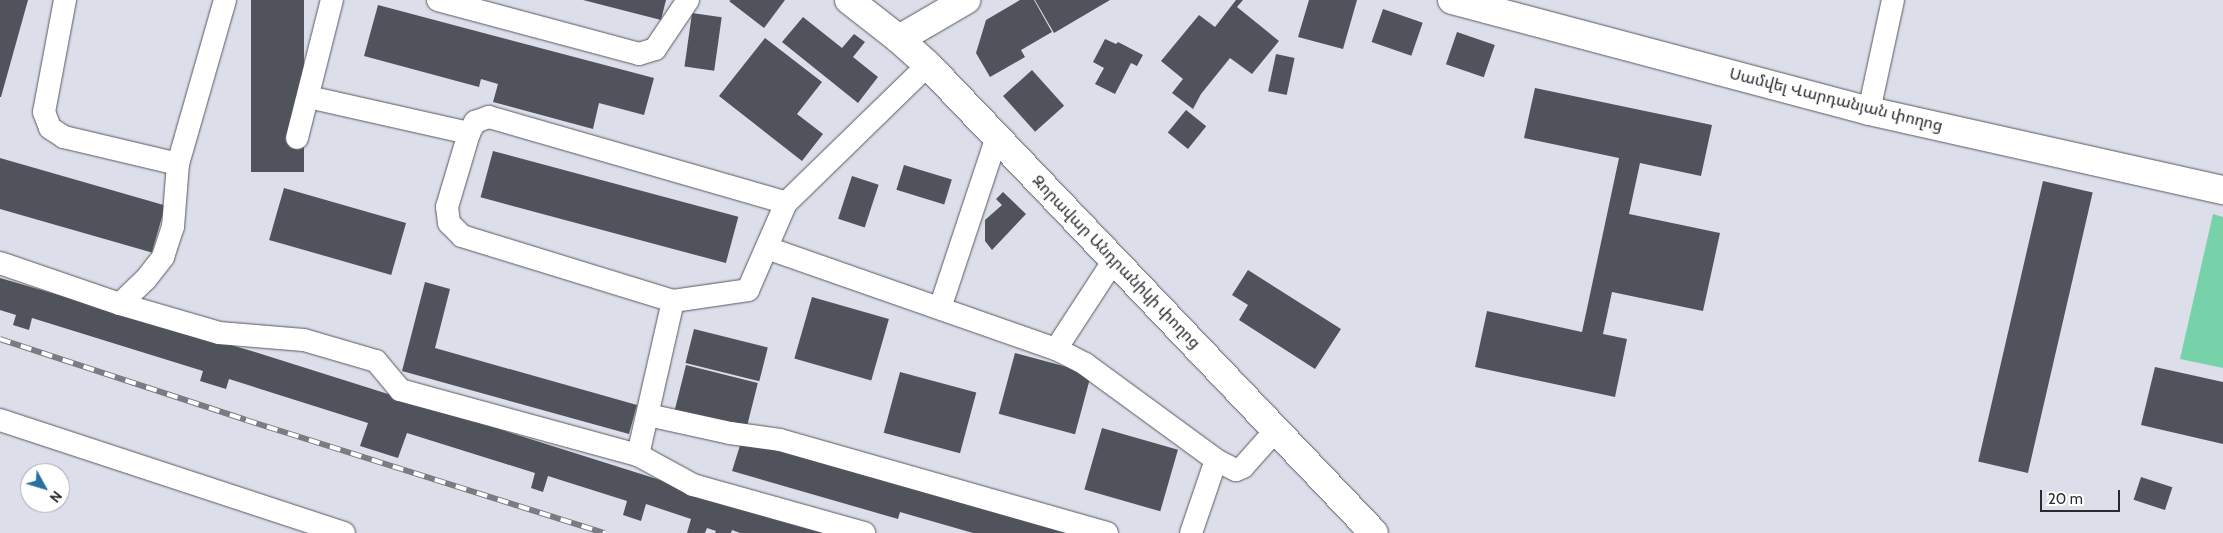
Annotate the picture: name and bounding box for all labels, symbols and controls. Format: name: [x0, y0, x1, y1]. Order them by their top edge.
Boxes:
street label: Սամվել Վարդանյան փողոց: [1727, 64, 1945, 136]
street label: Զորավար Անդրանիկի փողոց: [1028, 171, 1204, 353]
north arrow: [20, 463, 70, 513]
scale bar: [2043, 480, 2123, 512]
text: N: [46, 487, 66, 506]
text: 20 m: [2048, 490, 2083, 508]

